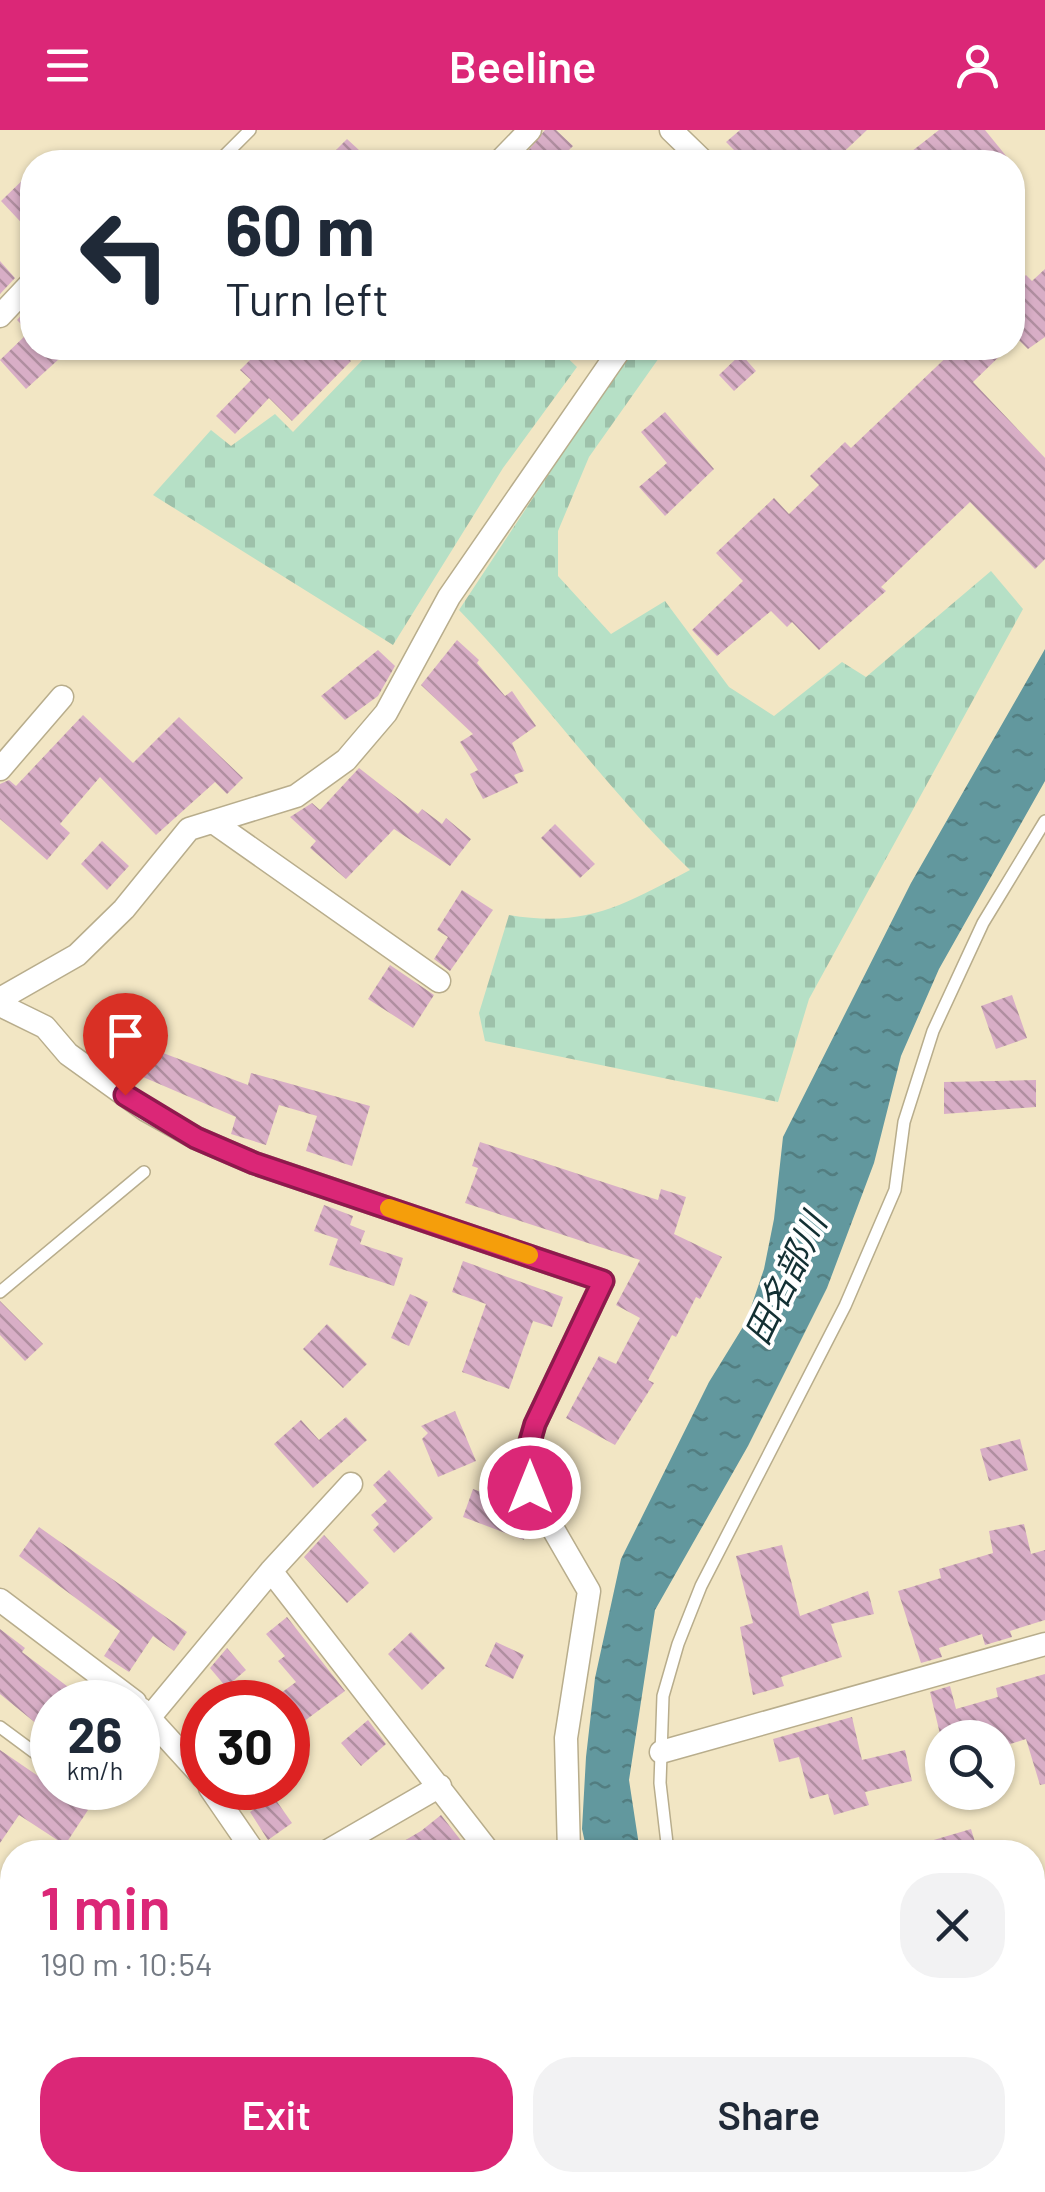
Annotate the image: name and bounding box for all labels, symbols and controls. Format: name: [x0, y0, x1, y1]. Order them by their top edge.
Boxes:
icon: menu: [40, 38, 95, 93]
text: Beeline: [449, 38, 596, 92]
icon: person: [950, 38, 1005, 93]
text: 60 m: [225, 186, 375, 270]
icon: left: [60, 190, 190, 320]
text: Turn left: [225, 271, 389, 325]
pin: [83, 993, 168, 1096]
icon: arrive: [98, 1008, 153, 1063]
water label: 田名部川: [734, 1202, 835, 1350]
position arrow: [478, 1436, 582, 1540]
speed limit sign: 30: [180, 1680, 310, 1810]
text: 26: [68, 1703, 122, 1763]
map controls: [925, 1720, 1015, 1810]
button: search: [925, 1720, 1015, 1810]
text: km/h: [67, 1755, 123, 1785]
text: 1 min: [40, 1870, 171, 1942]
button: close: [900, 1873, 1005, 1978]
text: 190 m · 10:54: [40, 1944, 213, 1982]
button: Exit: [40, 2057, 513, 2172]
button: Share: [533, 2057, 1005, 2172]

